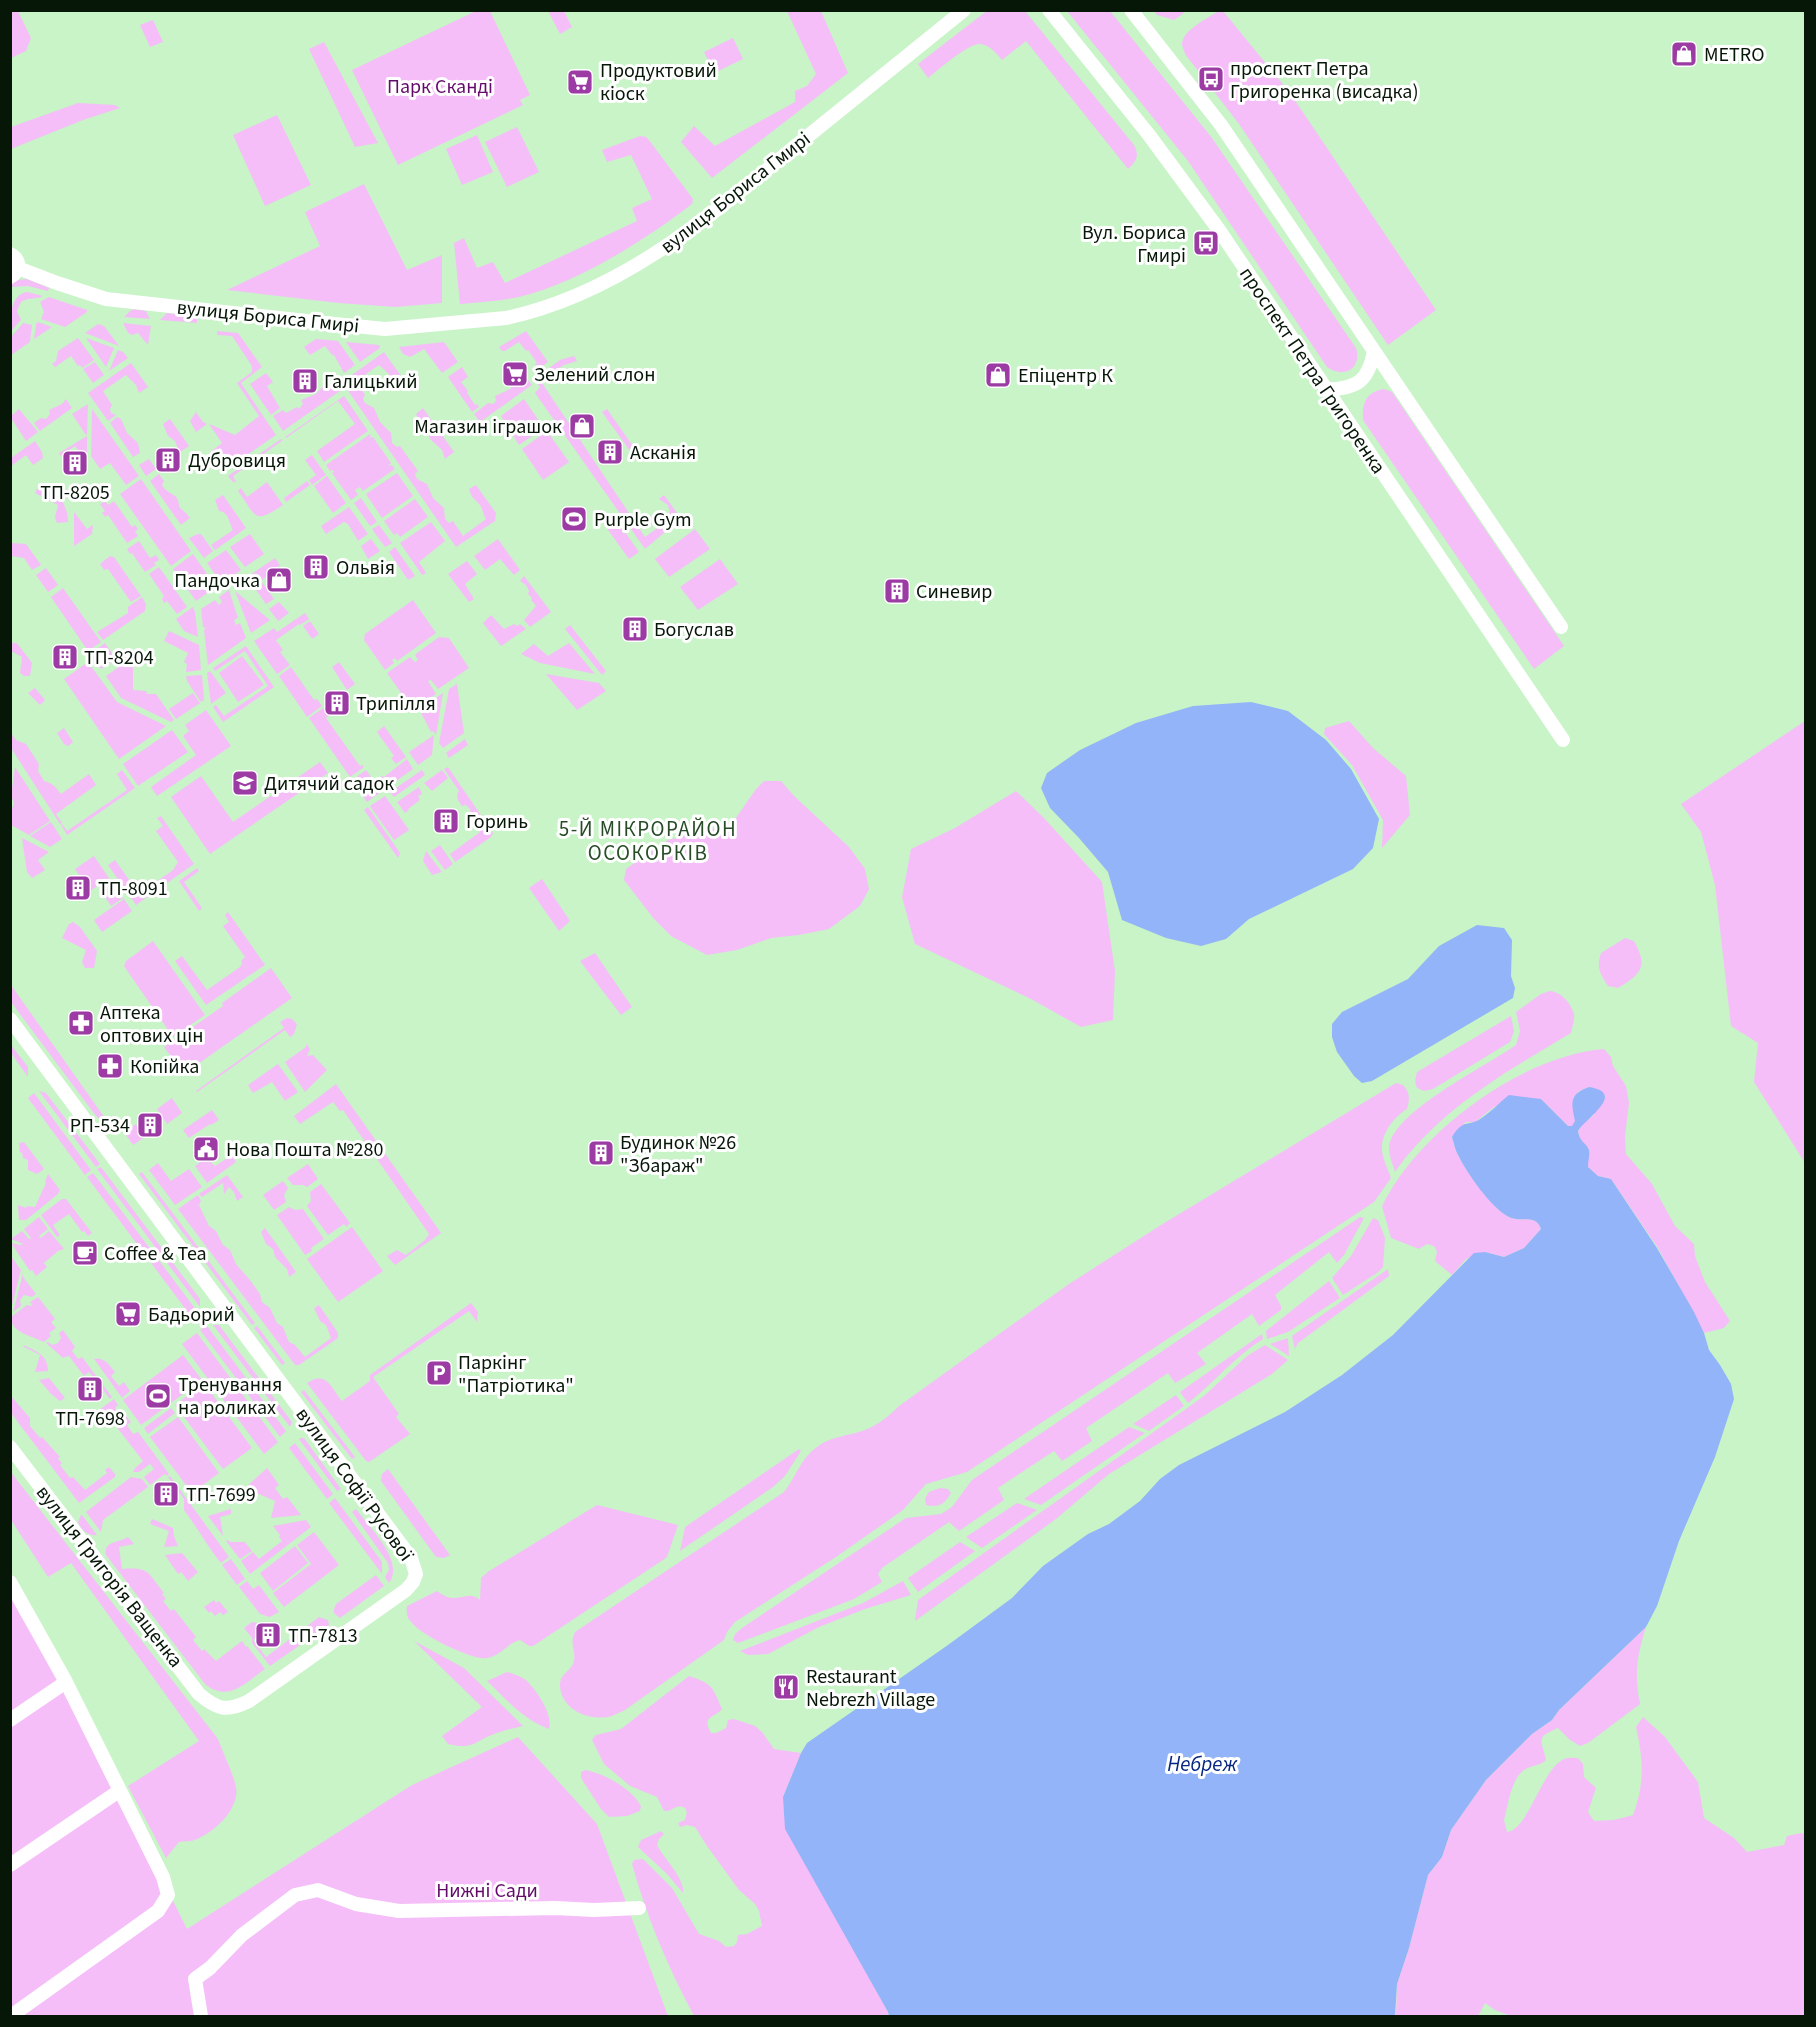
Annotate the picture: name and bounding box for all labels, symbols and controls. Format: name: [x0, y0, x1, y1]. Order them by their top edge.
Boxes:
shop icon: METRO: [1669, 39, 1699, 69]
place label: METRO: [1704, 41, 1764, 69]
place label: проспект Петра Григоренка (висадка): [1230, 55, 1418, 106]
place label: Продуктовий кіоск: [600, 57, 717, 108]
bus stop icon: проспект Петра Григоренка (висадка): [1196, 64, 1226, 94]
supermarket icon: Продуктовий кіоск: [565, 67, 595, 97]
park label: Парк Сканді: [387, 73, 493, 101]
street label: вулиця Бориса Гмирі: [655, 125, 816, 260]
place label: Вул. Бориса Гмирі: [1082, 219, 1186, 270]
bus stop icon: Вул. Бориса Гмирі: [1191, 228, 1221, 258]
street label: проспект Петра Григоренка: [1232, 262, 1392, 480]
street label: вулиця Бориса Гмирі: [175, 293, 360, 340]
supermarket icon: Зелений слон: [500, 359, 530, 389]
shop icon: Епіцентр К: [983, 360, 1013, 390]
place label: Зелений слон: [534, 361, 655, 389]
place label: Епіцентр К: [1018, 362, 1113, 390]
building icon: Галицький: [290, 366, 320, 396]
place label: Галицький: [324, 368, 418, 396]
shop icon: Магазин іграшок: [567, 411, 597, 441]
place label: Магазин іграшок: [414, 413, 562, 441]
building icon: Асканія: [595, 437, 625, 467]
place label: Асканія: [630, 439, 696, 467]
building icon: Дубровиця: [153, 445, 183, 475]
place label: Дубровиця: [188, 447, 286, 475]
building icon: ТП-8205: [60, 448, 90, 478]
place label: ТП-8205: [40, 479, 110, 507]
sports icon: Purple Gym: [559, 504, 589, 534]
place label: Purple Gym: [594, 506, 692, 534]
building icon: Ольвія: [301, 552, 331, 582]
place label: Ольвія: [336, 554, 395, 582]
shop icon: Пандочка: [264, 565, 294, 595]
place label: Пандочка: [174, 567, 260, 595]
building icon: Синевир: [882, 576, 912, 606]
place label: Синевир: [916, 578, 992, 606]
building icon: Богуслав: [620, 614, 650, 644]
place label: Богуслав: [654, 616, 734, 644]
building icon: ТП-8204: [50, 642, 80, 672]
place label: ТП-8204: [84, 644, 154, 672]
building icon: Трипілля: [322, 688, 352, 718]
place label: Трипілля: [356, 690, 436, 718]
school or university icon: Дитячий садок: [230, 768, 260, 798]
place label: Дитячий садок: [264, 770, 394, 798]
building icon: Горинь: [431, 806, 461, 836]
place label: Горинь: [466, 808, 528, 836]
district label: 5-Й МІКРОРАЙОН ОСОКОРКІВ: [559, 814, 737, 868]
building icon: ТП-8091: [63, 873, 93, 903]
place label: ТП-8091: [98, 875, 168, 903]
place label: Аптека оптових цін: [100, 999, 203, 1050]
pharmacy icon: Аптека оптових цін: [66, 1008, 96, 1038]
pharmacy icon: Копійка: [95, 1051, 125, 1081]
place label: Копійка: [130, 1053, 199, 1081]
building icon: РП-534: [135, 1110, 165, 1140]
place label: РП-534: [70, 1112, 130, 1140]
place label: Будинок №26 "Збараж": [620, 1129, 736, 1180]
public building icon: Нова Пошта №280: [191, 1134, 221, 1164]
place label: Нова Пошта №280: [226, 1136, 383, 1164]
building icon: Будинок №26 "Збараж": [586, 1138, 616, 1168]
cafe icon: Coffee & Tea: [70, 1238, 100, 1268]
place label: Coffee & Tea: [104, 1240, 207, 1268]
supermarket icon: Бадьорий: [113, 1299, 143, 1329]
place label: Бадьорий: [148, 1301, 235, 1329]
place label: Паркінг "Патріотика": [458, 1349, 574, 1400]
parking icon: Паркінг "Патріотика": [424, 1358, 454, 1388]
place label: Тренування на роликах: [178, 1371, 282, 1422]
building icon: ТП-7698: [75, 1374, 105, 1404]
sports icon: Тренування на роликах: [143, 1381, 173, 1411]
street label: вулиця Софії Русової: [289, 1402, 420, 1568]
place label: ТП-7698: [55, 1405, 125, 1433]
building icon: ТП-7699: [151, 1479, 181, 1509]
street label: вулиця Григорія Ващенка: [29, 1480, 189, 1674]
place label: ТП-7699: [186, 1481, 256, 1509]
building icon: ТП-7813: [253, 1620, 283, 1650]
place label: ТП-7813: [288, 1622, 358, 1650]
place label: Restaurant Nebrezh Village: [806, 1663, 935, 1714]
restaurant icon: Restaurant Nebrezh Village: [771, 1672, 801, 1702]
water label: Небреж: [1167, 1749, 1237, 1779]
park label: Нижні Сади: [436, 1877, 538, 1905]

